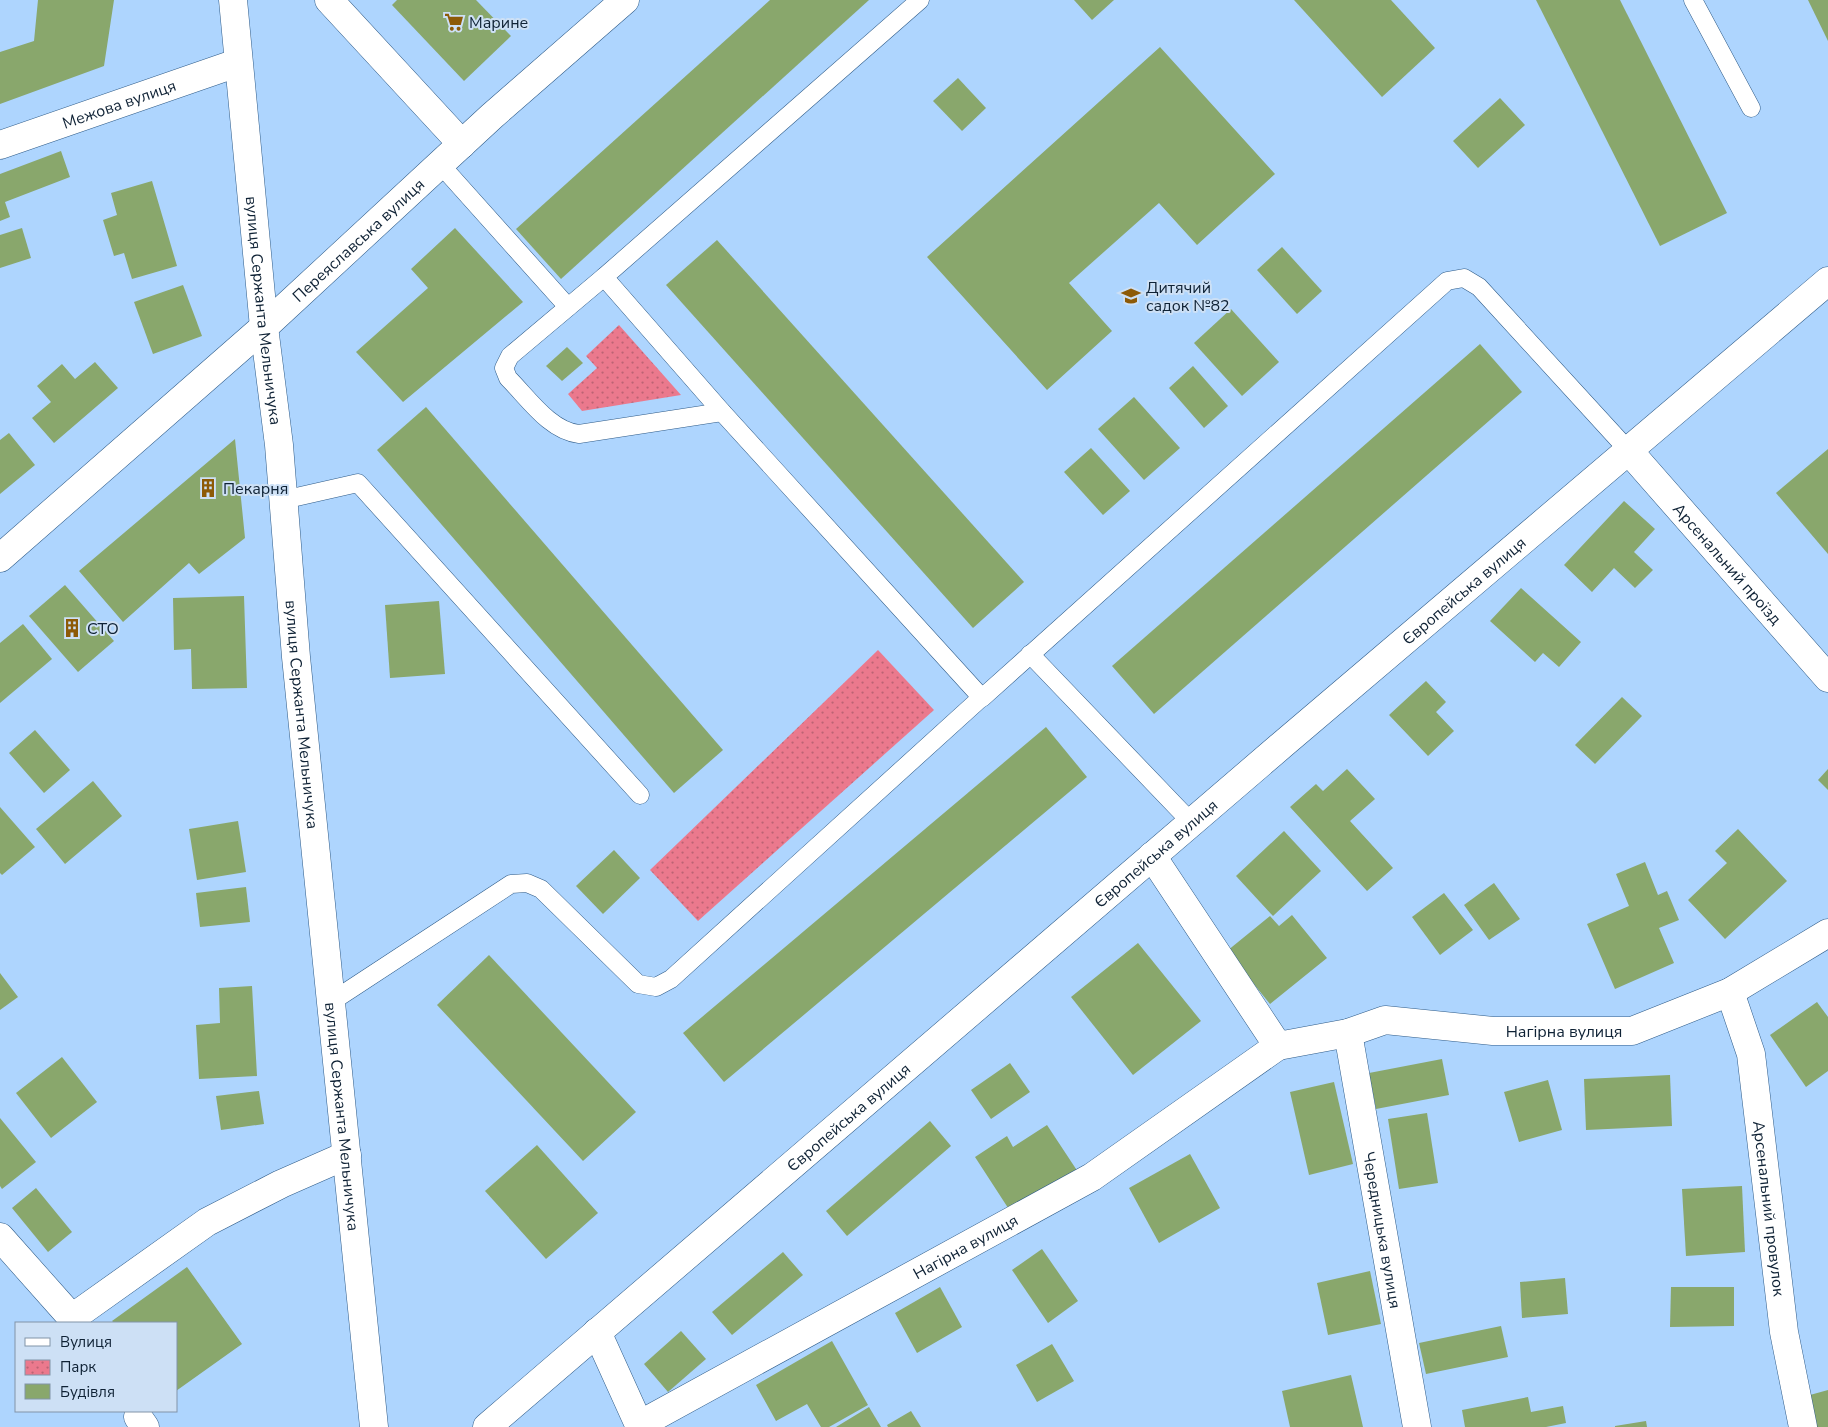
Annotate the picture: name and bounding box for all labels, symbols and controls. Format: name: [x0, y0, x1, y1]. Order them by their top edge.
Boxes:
supermarket icon: Марине: [443, 11, 465, 33]
place label: Марине: [469, 12, 528, 34]
street label: Межова вулиця: [60, 75, 179, 135]
street label: Переяславська вулиця: [288, 174, 430, 307]
street label: вулиця Сержанта Мельничука: [240, 195, 286, 426]
place label: Дитячий садок №82: [1146, 277, 1230, 317]
school or university icon: Дитячий садок №82: [1120, 285, 1142, 307]
building icon: Пекарня: [197, 477, 219, 499]
place label: Пекарня: [223, 478, 288, 500]
street label: Арсенальний проїзд: [1667, 499, 1787, 630]
street label: Європейська вулиця: [1398, 532, 1531, 650]
street label: вулиця Сержанта Мельничука: [279, 599, 323, 830]
building icon: СТО: [61, 617, 83, 639]
place label: СТО: [87, 618, 119, 640]
street label: Європейська вулиця: [1090, 795, 1223, 913]
street label: вулиця Сержанта Мельничука: [319, 1001, 364, 1232]
street label: Нагірна вулиця: [1506, 1021, 1622, 1043]
street label: Європейська вулиця: [782, 1059, 915, 1177]
street label: Арсенальний провулок: [1747, 1120, 1790, 1298]
street label: Чередницька вулиця: [1357, 1150, 1406, 1310]
street label: Нагірна вулиця: [909, 1210, 1022, 1285]
legend: [15, 1322, 178, 1412]
text: Вулиця: [60, 1332, 112, 1352]
text: Парк: [60, 1357, 96, 1377]
text: Будівля: [60, 1382, 115, 1402]

